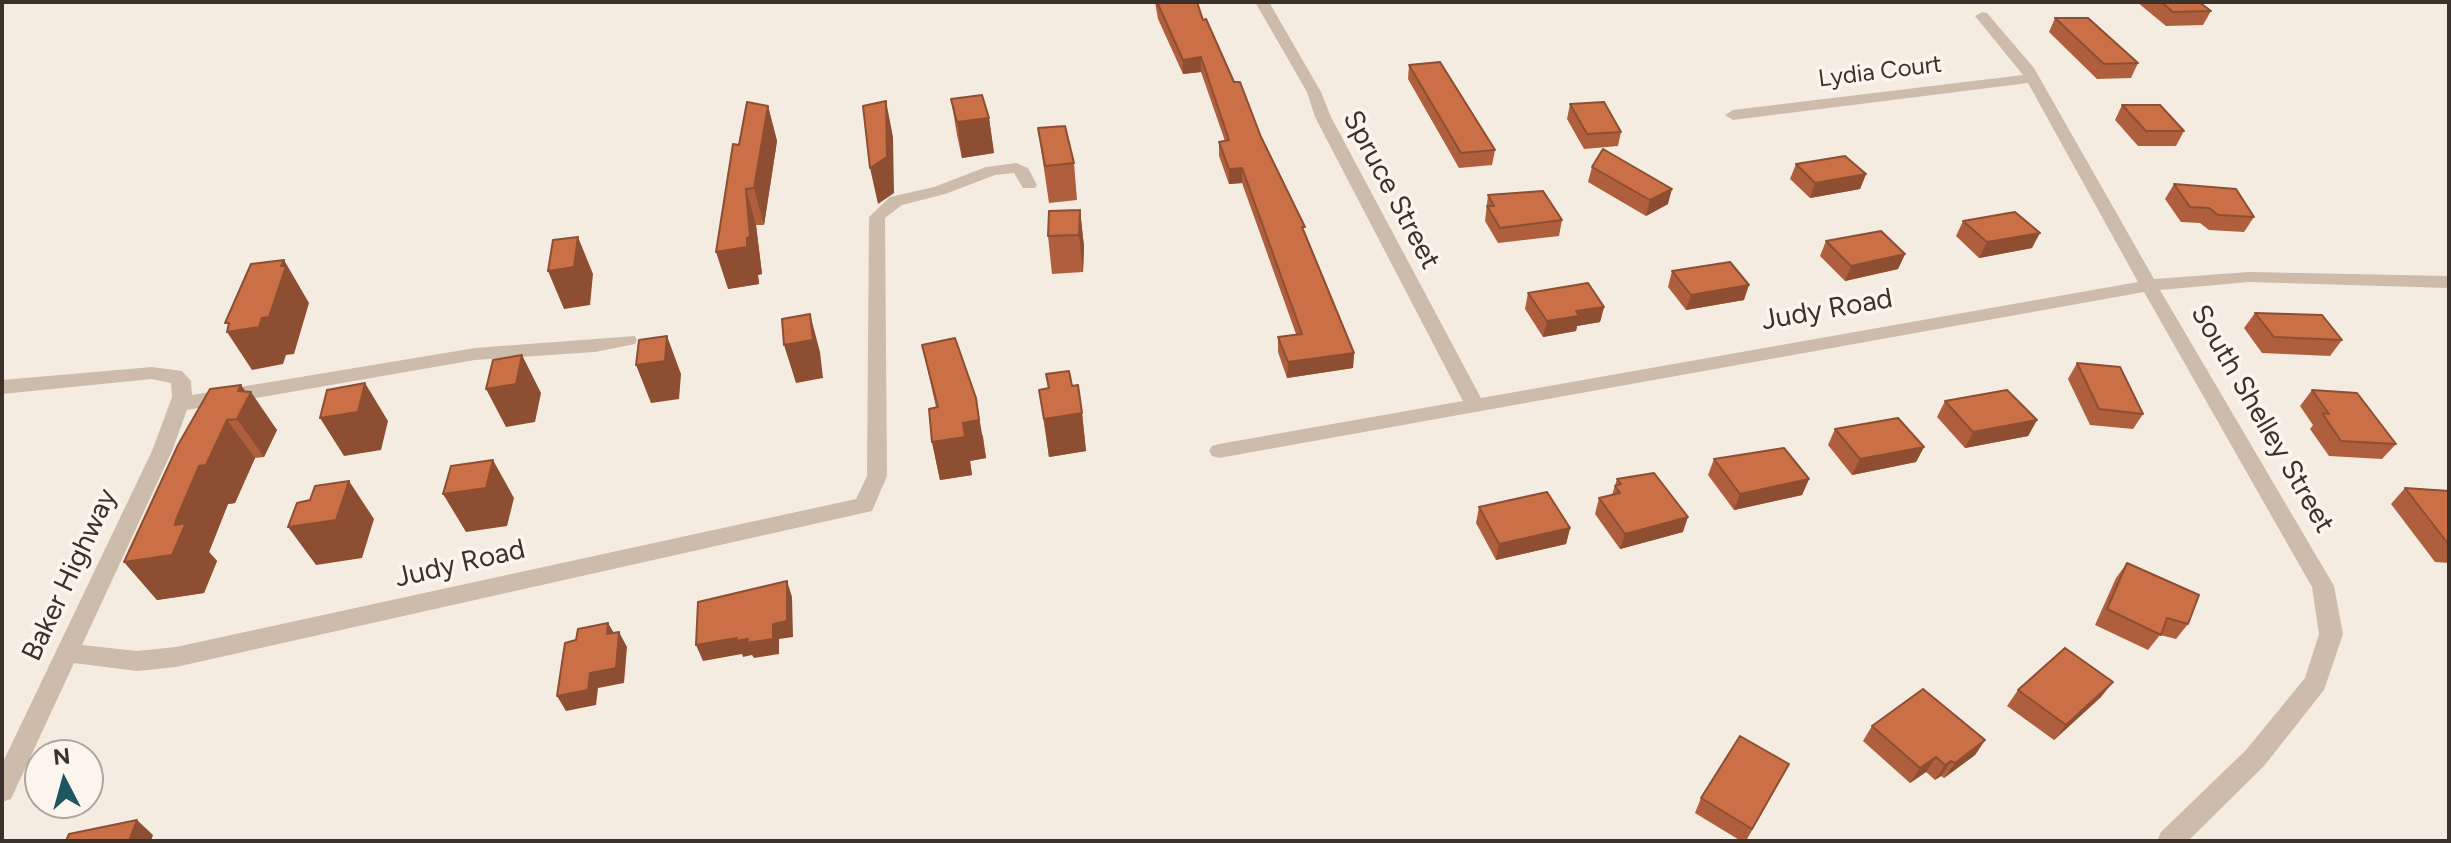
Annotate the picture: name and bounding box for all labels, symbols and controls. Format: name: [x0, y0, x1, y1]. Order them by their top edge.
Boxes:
street label: Lydia Court: [1817, 50, 1943, 94]
street label: Spruce Street: [1335, 105, 1447, 275]
street label: Judy Road: [1759, 282, 1895, 338]
street label: South Shelley Street: [2183, 299, 2341, 539]
street label: Baker Highway: [15, 484, 125, 666]
street label: Judy Road: [392, 533, 528, 595]
north arrow: [24, 739, 104, 819]
text: N: [52, 742, 72, 771]

